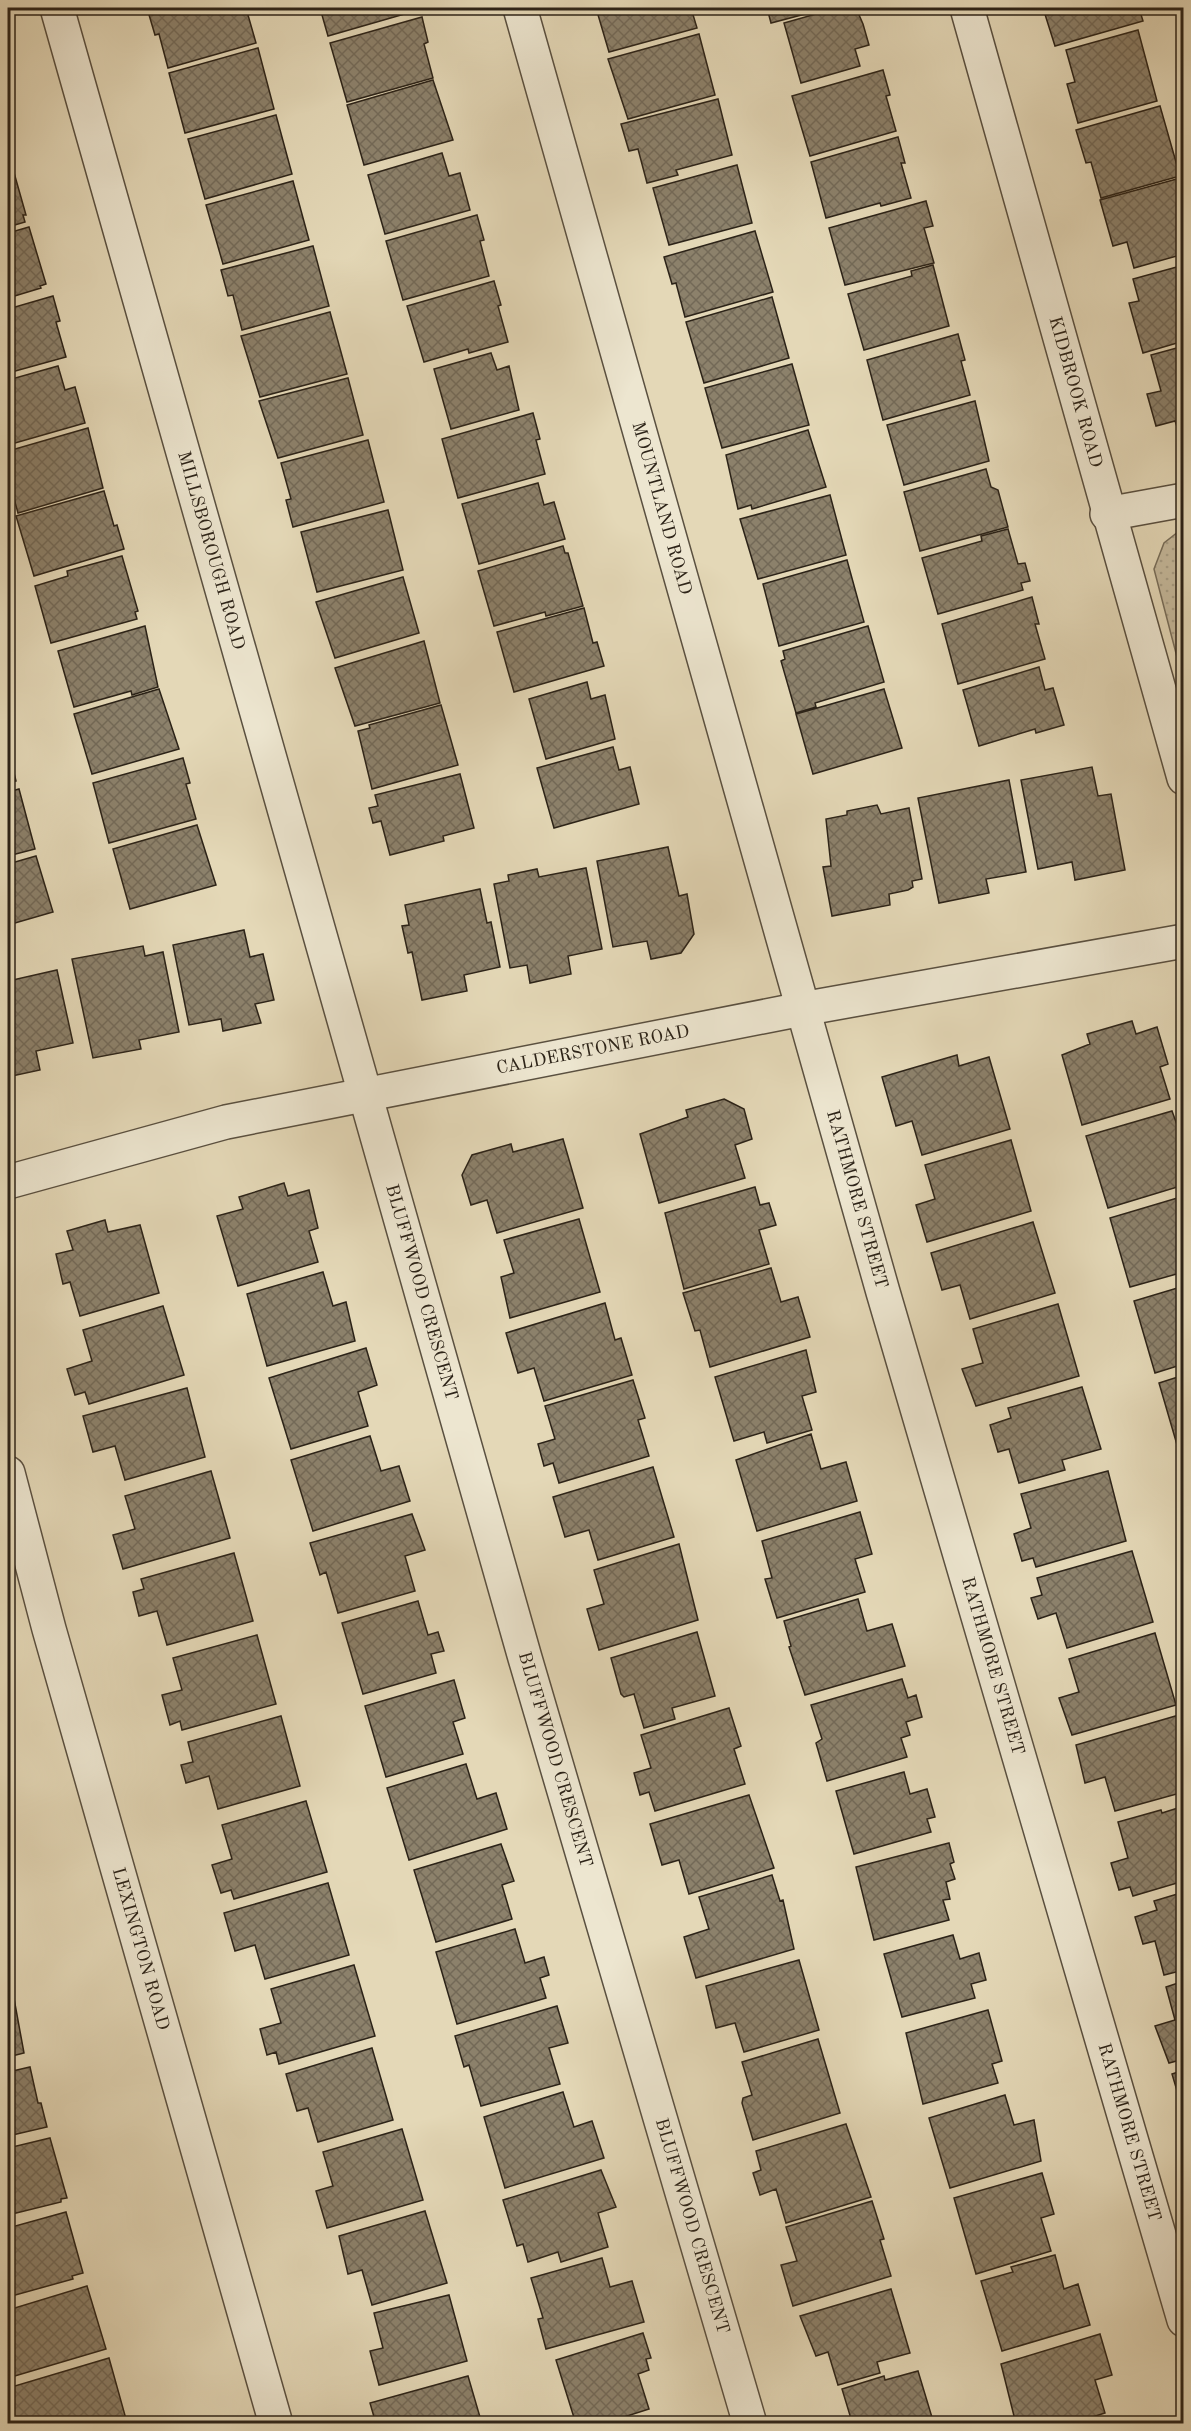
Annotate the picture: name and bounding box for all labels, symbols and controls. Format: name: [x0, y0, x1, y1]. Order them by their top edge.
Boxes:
street label: KIDBROOK ROAD: [1045, 314, 1105, 470]
street label: MOUNTLAND ROAD: [628, 420, 694, 597]
street label: MILLSBOROUGH ROAD: [174, 449, 248, 652]
street label: CALDERSTONE ROAD: [495, 1022, 691, 1078]
street label: RATHMORE STREET: [823, 1108, 891, 1291]
street label: BLUFFWOOD CRESCENT: [382, 1182, 460, 1403]
street label: RATHMORE STREET: [958, 1575, 1027, 1757]
street label: BLUFFWOOD CRESCENT: [515, 1650, 595, 1870]
street label: LEXINGTON ROAD: [109, 1865, 172, 2032]
street label: RATHMORE STREET: [1094, 2041, 1164, 2224]
street label: BLUFFWOOD CRESCENT: [652, 2116, 732, 2336]

